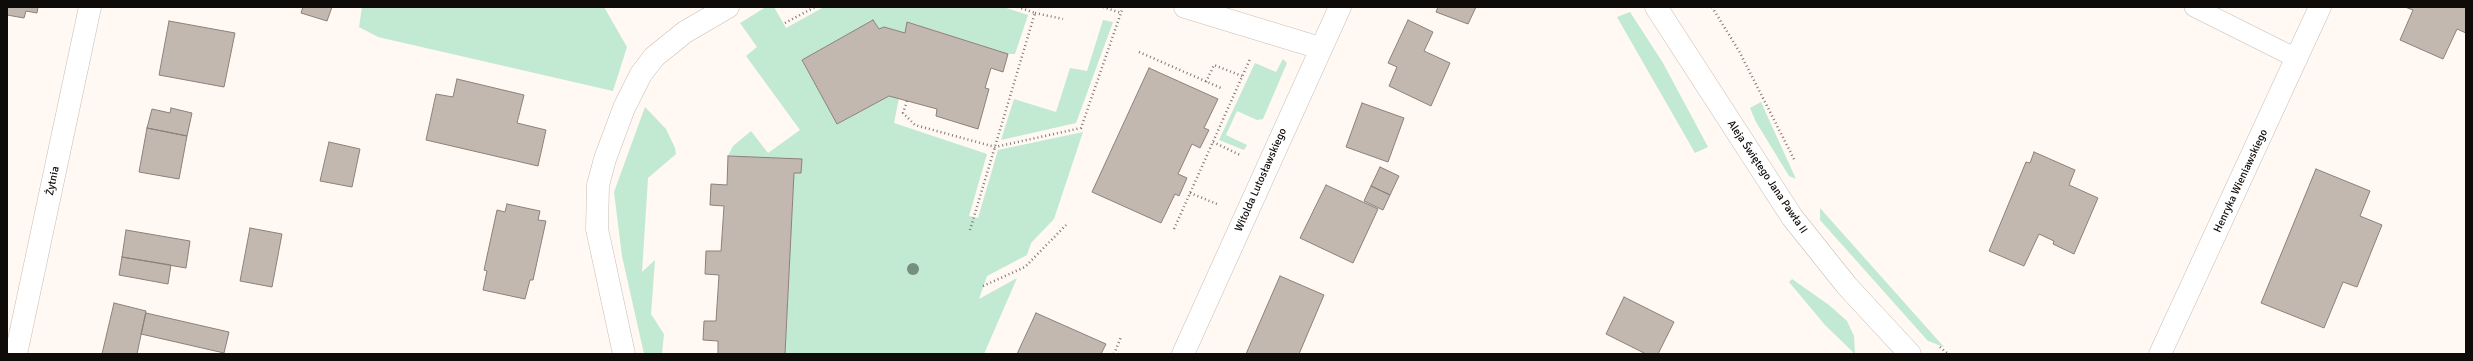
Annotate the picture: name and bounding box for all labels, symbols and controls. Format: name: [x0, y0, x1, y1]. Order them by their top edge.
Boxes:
street label: Aleja Świętego Jana Pawła II: [1724, 118, 1810, 236]
street label: Witolda Lutosławskiego: [1232, 126, 1290, 234]
street label: Henryka Wieniawskiego: [2211, 127, 2271, 235]
street label: Żytnia: [43, 165, 63, 197]

